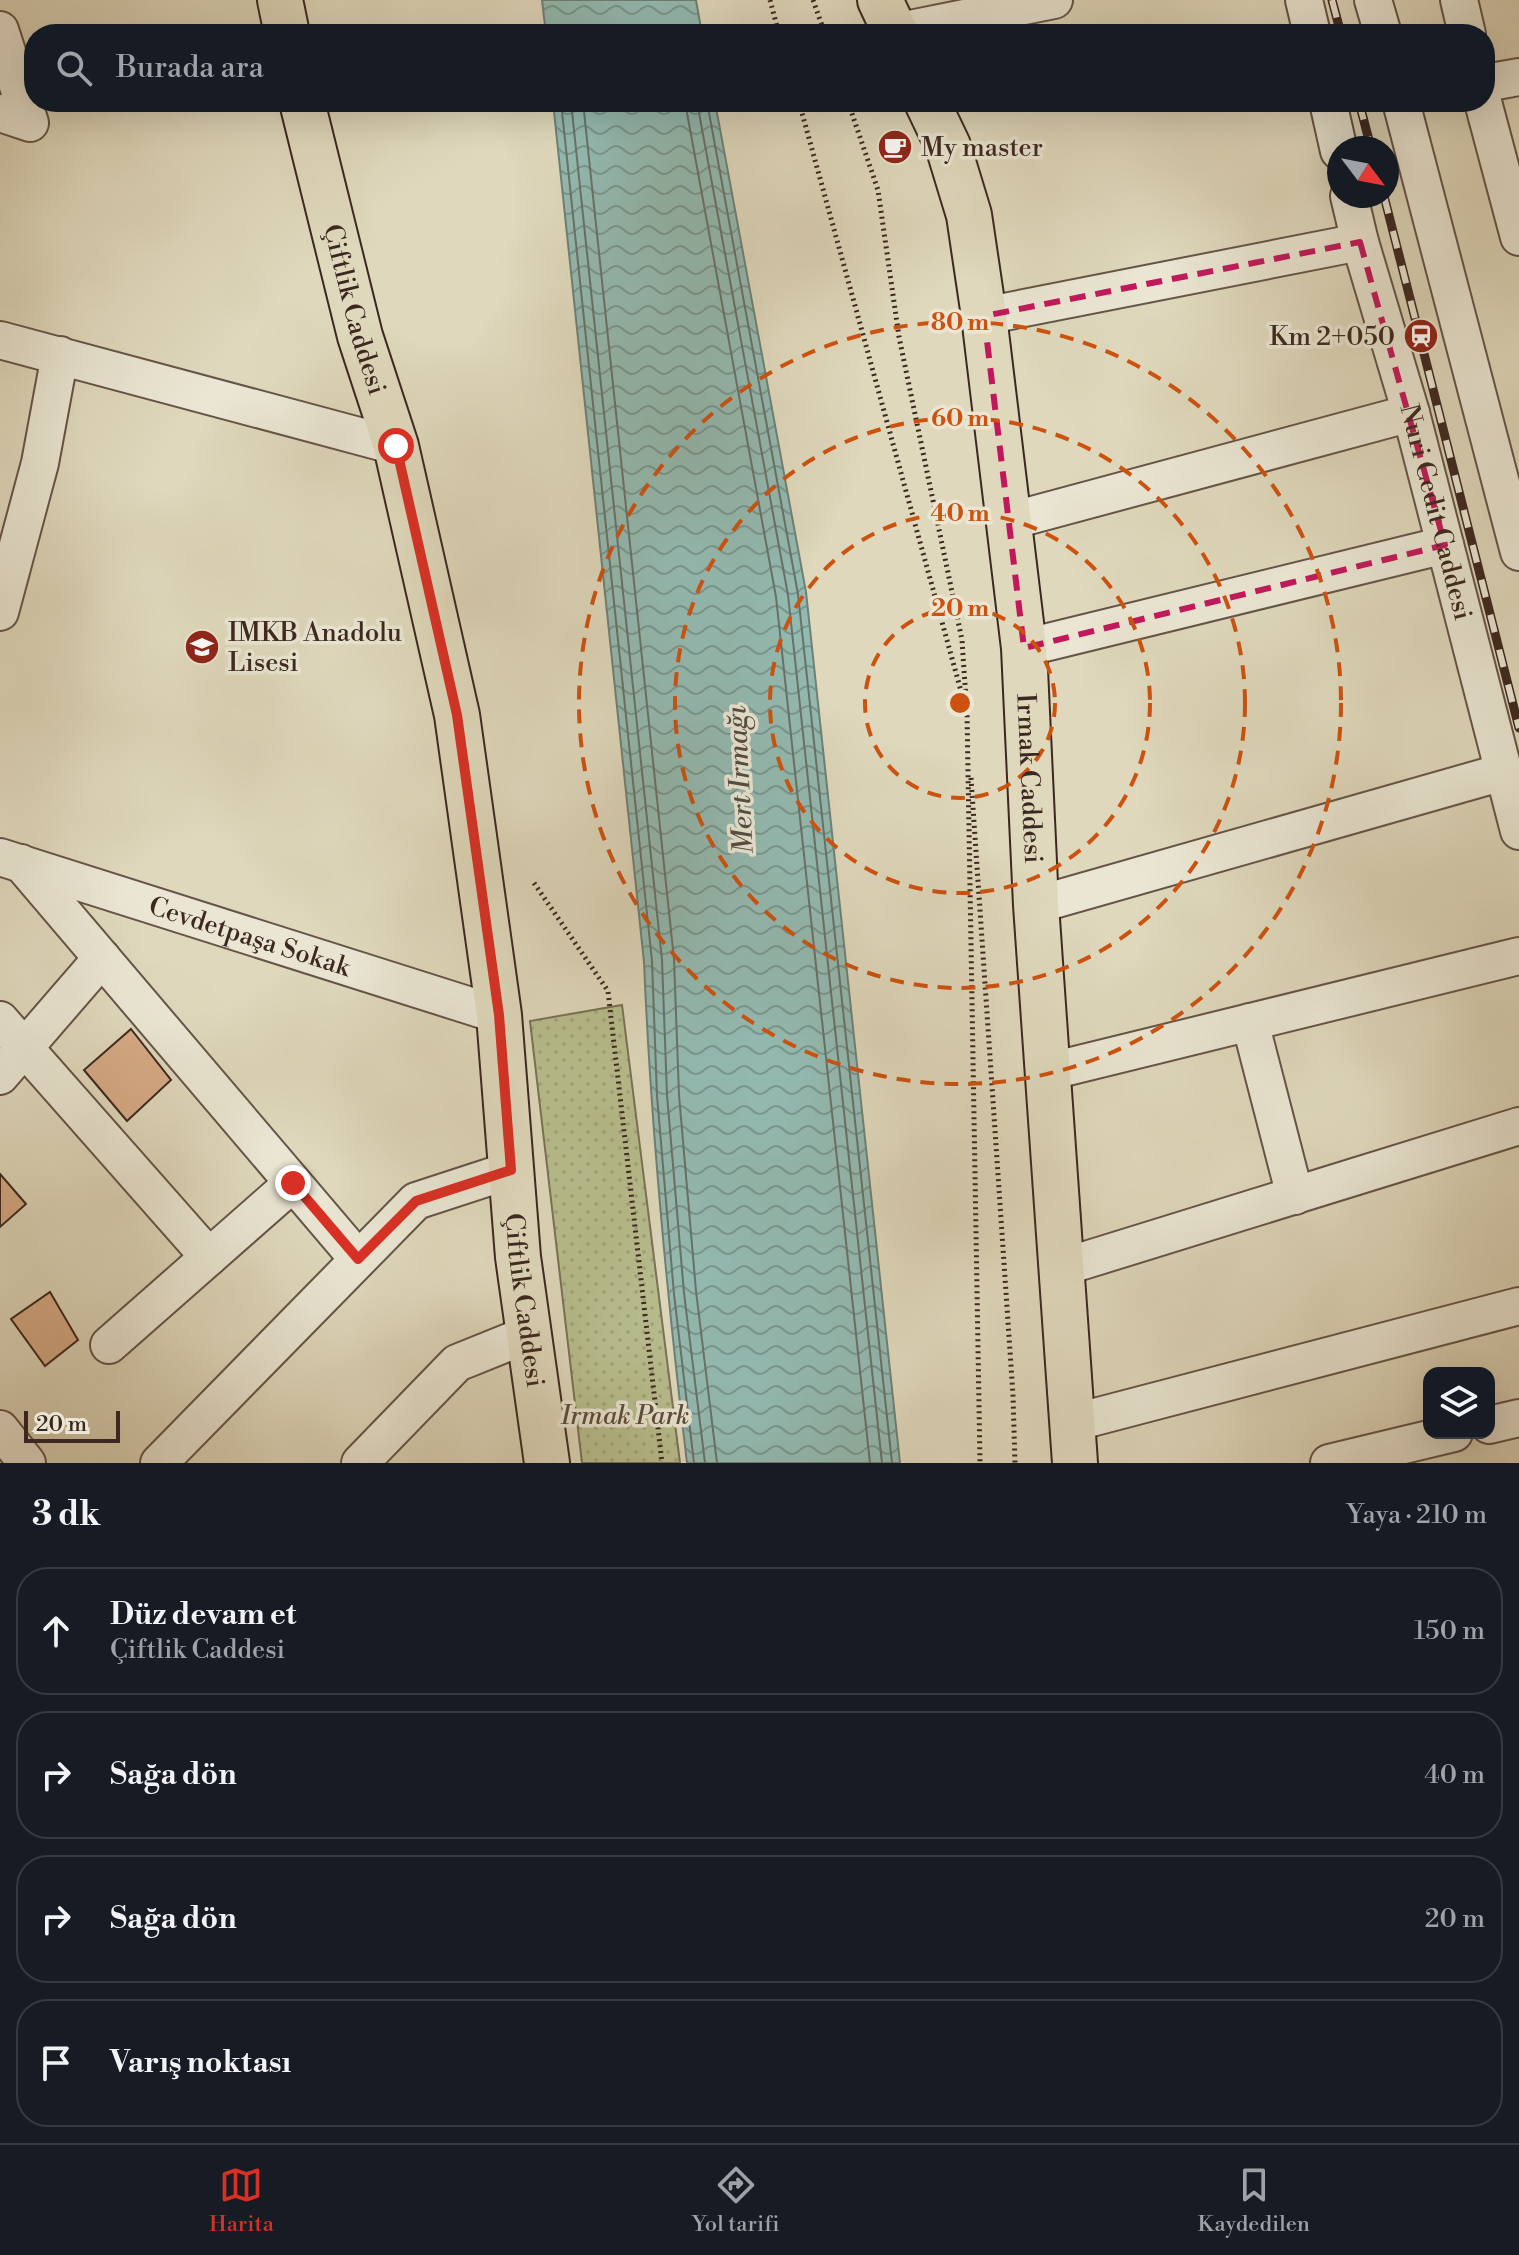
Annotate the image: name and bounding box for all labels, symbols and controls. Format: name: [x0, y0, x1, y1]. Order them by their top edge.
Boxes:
search box: [24, 24, 1495, 112]
icon: search: [52, 46, 96, 90]
text: Burada ara: [116, 49, 264, 87]
cafe icon: My master: [876, 128, 914, 166]
place label: My master: [921, 132, 1043, 164]
north arrow: [1327, 136, 1399, 208]
street label: Çiftlik Caddesi: [316, 221, 393, 399]
text: 80 m: [931, 308, 989, 338]
station icon: Km 2+050: [1402, 317, 1440, 355]
place label: Km 2+050: [1269, 321, 1395, 353]
street label: Nuri Cedit Caddesi: [1392, 401, 1479, 624]
text: 60 m: [931, 404, 989, 434]
route start: [378, 428, 414, 464]
text: 40 m: [930, 499, 990, 529]
text: 20 m: [931, 594, 989, 624]
place label: IMKB Anadolu Lisesi: [228, 617, 402, 679]
school or university icon: IMKB Anadolu Lisesi: [183, 628, 221, 666]
centre of rings: [946, 689, 974, 717]
street label: Irmak Caddesi: [1009, 693, 1049, 864]
water label: Mert Irmağı: [719, 705, 762, 855]
street label: Cevdetpaşa Sokak: [145, 890, 355, 984]
route end: [275, 1165, 311, 1201]
street label: Çiftlik Caddesi: [498, 1212, 551, 1389]
map controls: [1423, 1367, 1495, 1439]
button: layers: [1423, 1367, 1495, 1439]
park label: Irmak Park: [560, 1400, 689, 1432]
scale bar: [24, 1407, 120, 1443]
text: 20 m: [36, 1411, 87, 1438]
text: 3 dk: [32, 1494, 100, 1536]
text: Yaya · 210 m: [1347, 1499, 1487, 1531]
text: Düz devam et: [110, 1596, 296, 1634]
icon: ahead: [34, 1609, 78, 1653]
text: 150 m: [1414, 1615, 1485, 1647]
text: Çiftlik Caddesi: [110, 1634, 285, 1666]
icon: right: [34, 1753, 78, 1797]
text: Sağa dön: [110, 1756, 237, 1794]
text: 40 m: [1424, 1759, 1485, 1791]
icon: right: [34, 1897, 78, 1941]
text: Sağa dön: [110, 1900, 237, 1938]
text: 20 m: [1425, 1903, 1485, 1935]
icon: arrive: [34, 2041, 78, 2085]
text: Varış noktası: [110, 2044, 291, 2082]
tab: Harita: [209, 2163, 274, 2238]
tab: Yol tarifi: [692, 2163, 779, 2238]
tab: Kaydedilen: [1198, 2163, 1310, 2238]

